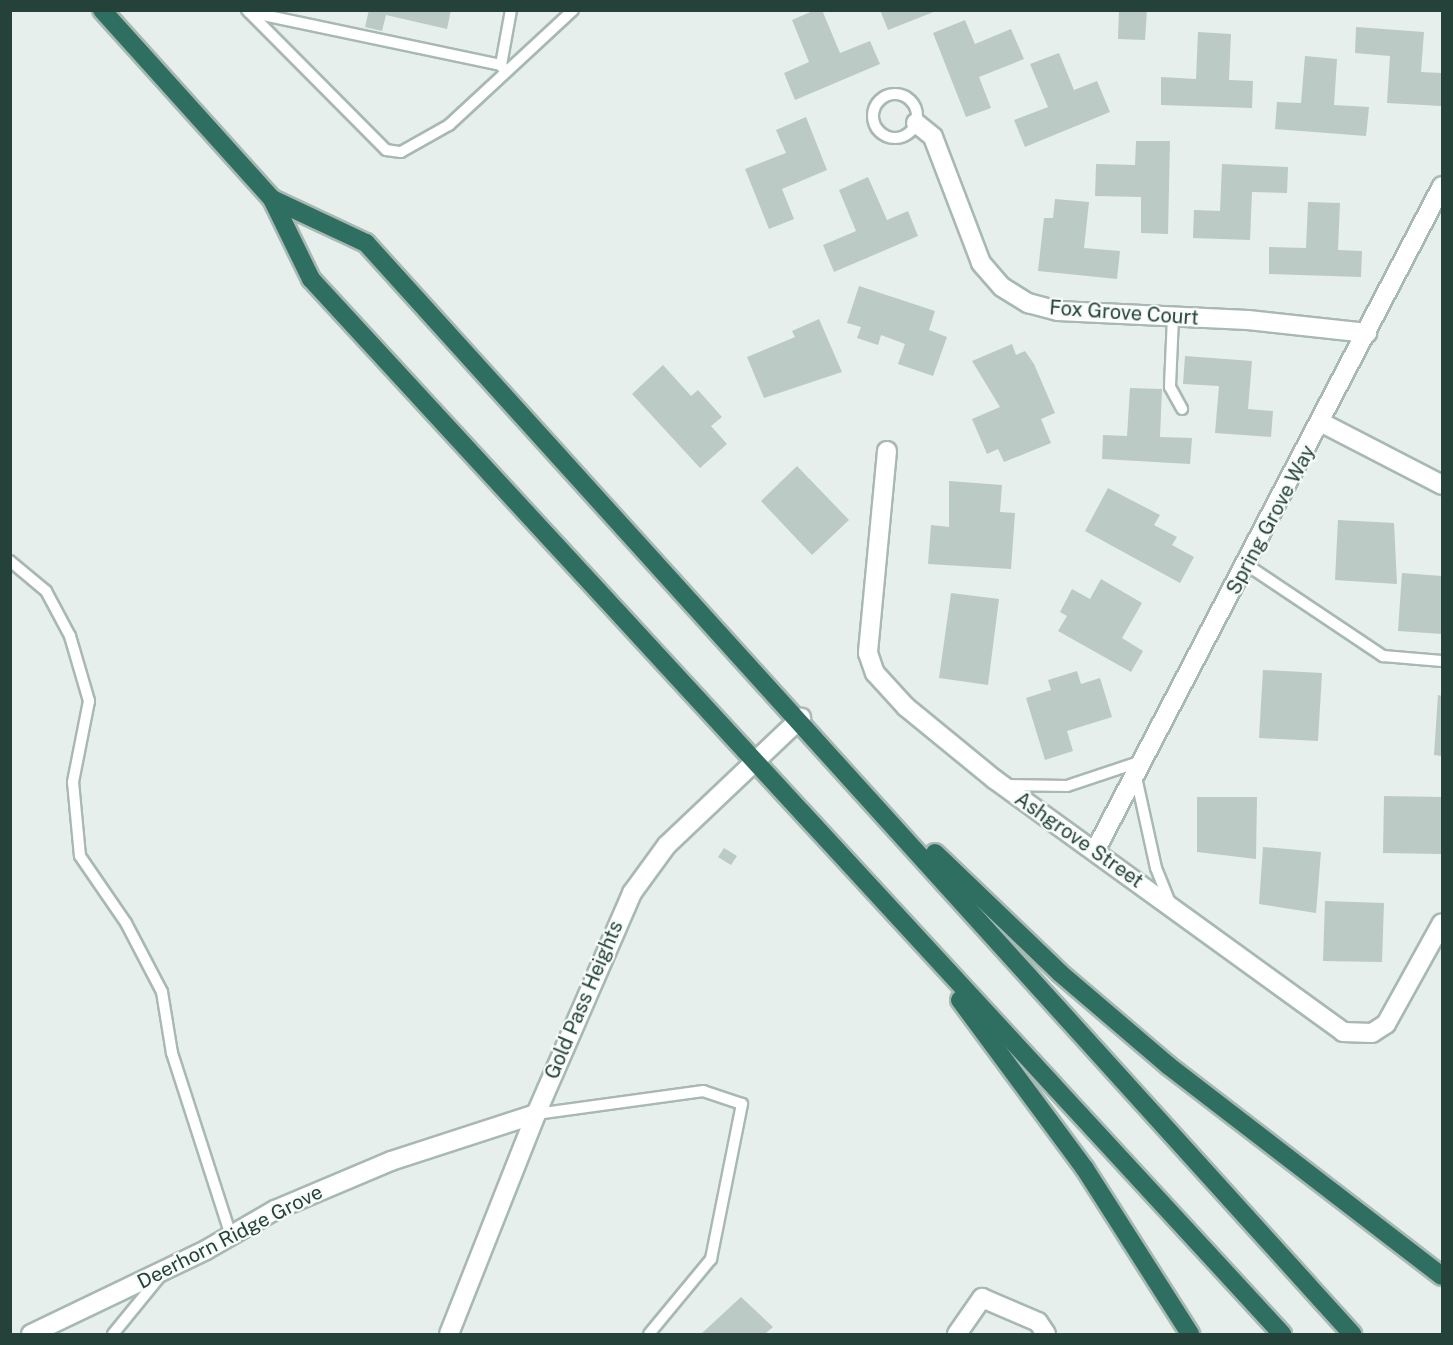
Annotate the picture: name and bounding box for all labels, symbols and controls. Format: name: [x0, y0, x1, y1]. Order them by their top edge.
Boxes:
street label: Fox Grove Court: [1048, 296, 1200, 330]
street label: Spring Grove Way: [1221, 441, 1321, 599]
street label: Ashgrove Street: [1010, 787, 1148, 893]
street label: Gold Pass Heights: [540, 917, 628, 1083]
street label: Deerhorn Ridge Grove: [133, 1180, 327, 1294]

